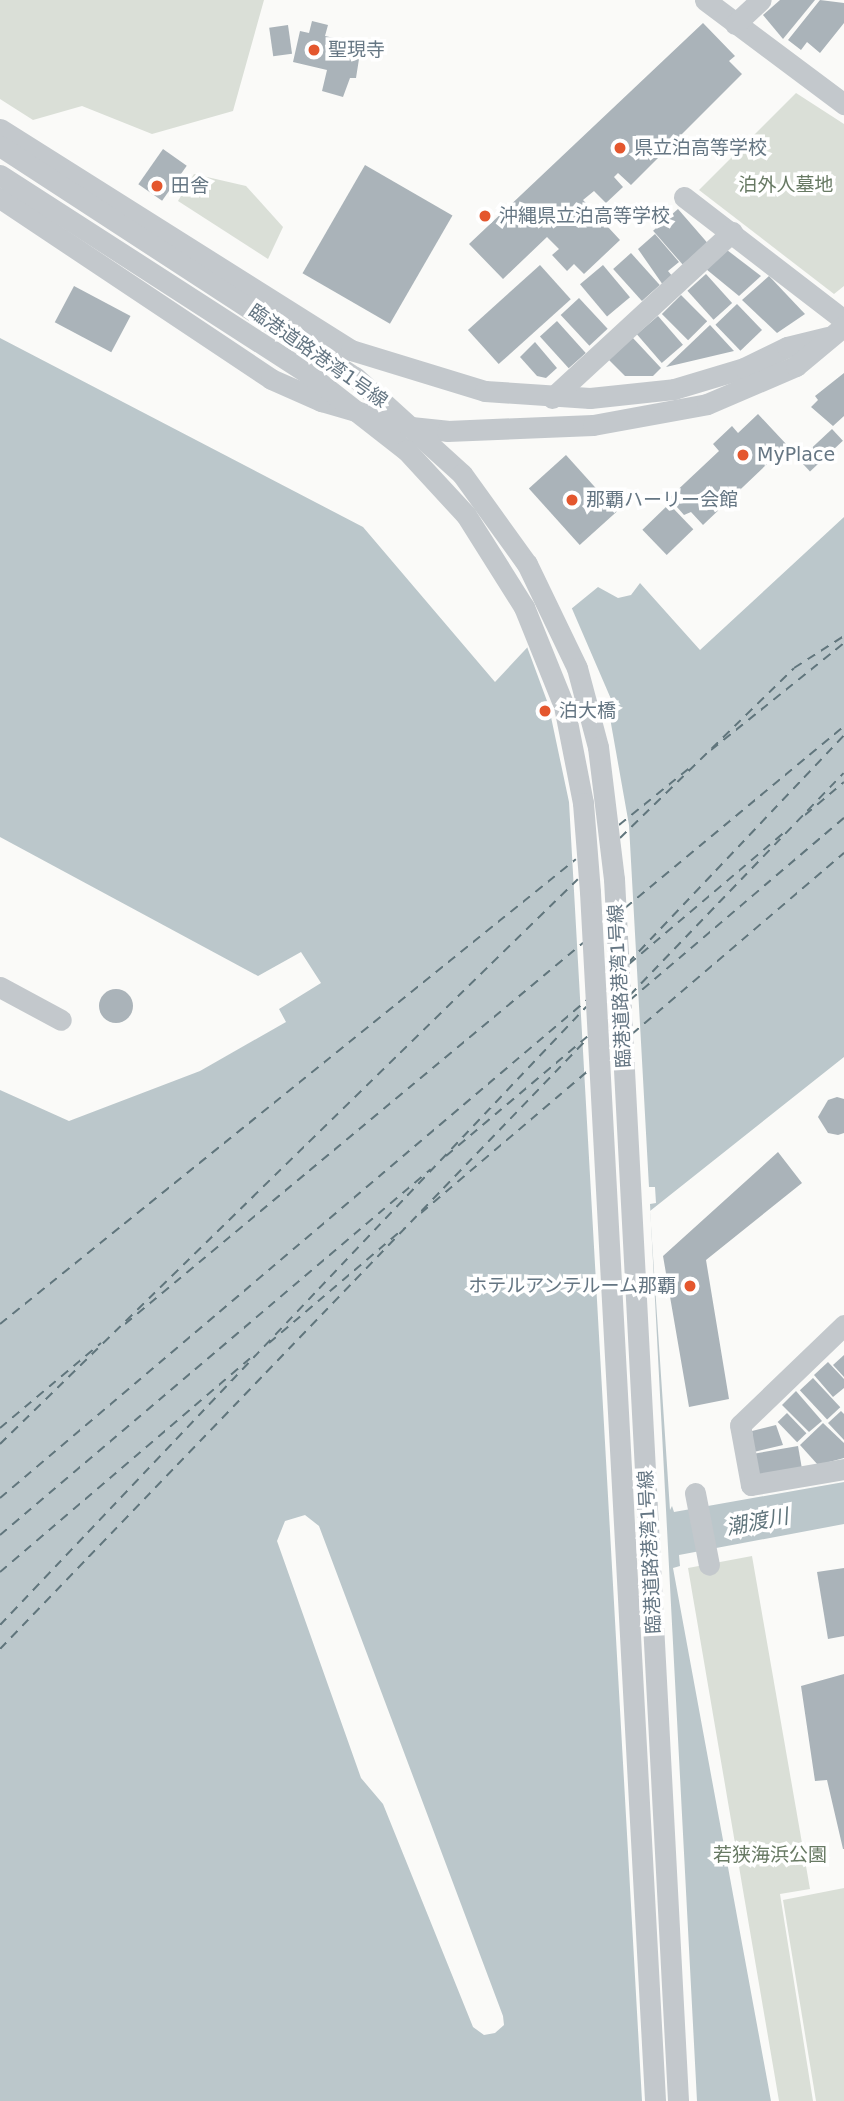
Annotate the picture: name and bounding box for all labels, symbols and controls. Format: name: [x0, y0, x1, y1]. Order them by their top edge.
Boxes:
place label: 聖現寺: [328, 39, 385, 61]
marker: 聖現寺: [306, 42, 322, 58]
place label: 県立泊高等学校: [634, 137, 767, 159]
marker: 県立泊高等学校: [612, 140, 628, 156]
park label: 泊外人墓地: [739, 174, 833, 196]
place label: 田舎: [171, 175, 209, 197]
marker: 田舎: [149, 178, 165, 194]
place label: 沖縄県立泊高等学校: [499, 205, 670, 227]
marker: 沖縄県立泊高等学校: [477, 208, 493, 224]
street label: 臨港道路港湾1号線: [244, 300, 392, 412]
place label: MyPlace: [757, 444, 835, 466]
marker: MyPlace: [735, 447, 751, 463]
place label: 那覇ハーリー会館: [586, 489, 738, 511]
marker: 那覇ハーリー会館: [564, 492, 580, 508]
place label: 泊大橋: [559, 700, 616, 722]
marker: 泊大橋: [537, 703, 553, 719]
street label: 臨港道路港湾1号線: [604, 903, 636, 1069]
place label: ホテルアンテルーム那覇: [467, 1275, 676, 1297]
marker: ホテルアンテルーム那覇: [682, 1278, 698, 1294]
street label: 臨港道路港湾1号線: [634, 1469, 666, 1635]
water label: 潮渡川: [724, 1504, 790, 1540]
park label: 若狭海浜公園: [713, 1844, 827, 1866]

